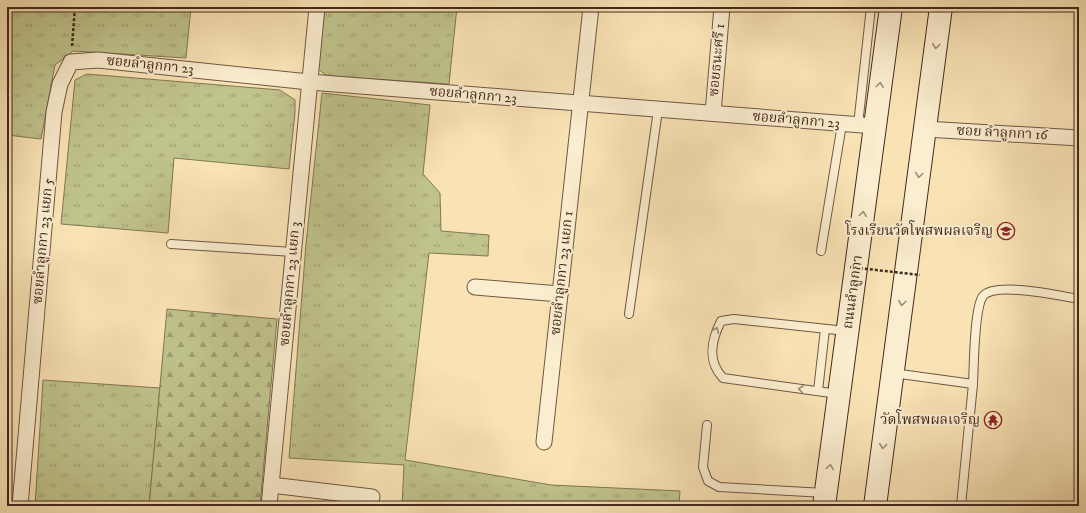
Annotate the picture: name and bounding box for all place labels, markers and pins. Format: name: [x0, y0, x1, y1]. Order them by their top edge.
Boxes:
place label: โรงเรียนวัดโพสพผลเจริญ: [844, 220, 993, 240]
school or university icon: โรงเรียนวัดโพสพผลเจริญ: [996, 221, 1016, 241]
place label: วัดโพสพผลเจริญ: [880, 409, 980, 429]
temple icon: วัดโพสพผลเจริญ: [983, 410, 1003, 430]

